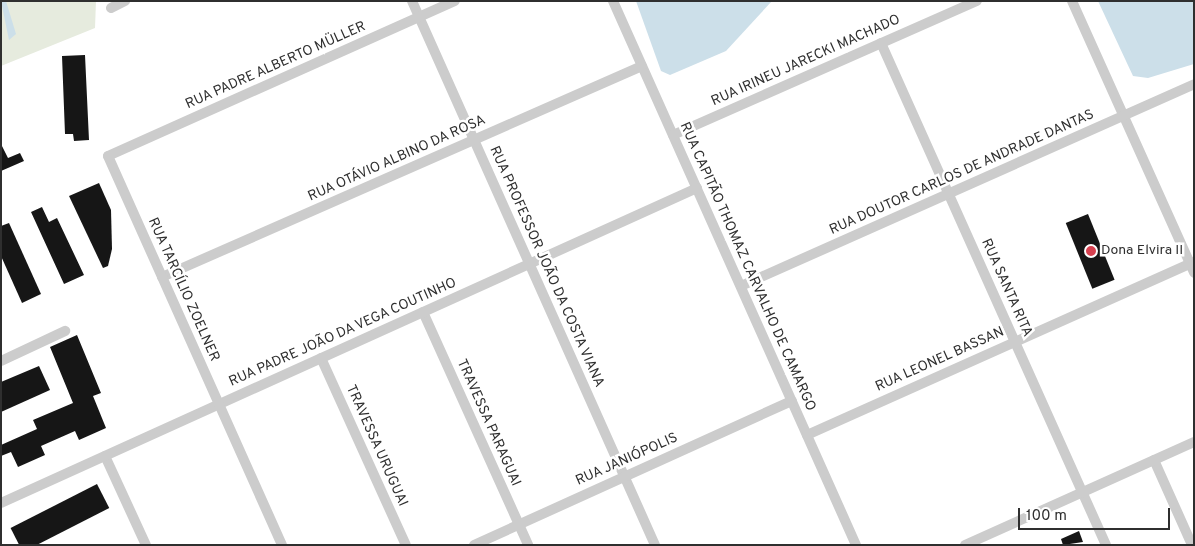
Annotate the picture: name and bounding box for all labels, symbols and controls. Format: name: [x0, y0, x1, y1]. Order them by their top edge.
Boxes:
street label: RUA IRINEU JARECKI MACHADO: [709, 12, 903, 110]
street label: RUA PADRE ALBERTO MÜLLER: [183, 18, 369, 114]
street label: RUA DOUTOR CARLOS DE ANDRADE DANTAS: [827, 107, 1097, 239]
street label: RUA OTÁVIO ALBINO DA ROSA: [305, 112, 489, 206]
street label: RUA CAPITÃO THOMAZ CARVALHO DE CAMARGO: [675, 119, 819, 415]
street label: RUA PROFESSOR JOÃO DA COSTA VIANA: [485, 143, 607, 391]
street label: RUA TARCÍLIO ZOELNER: [143, 215, 223, 365]
street label: RUA SANTA RITA: [977, 236, 1035, 340]
place label: Dona Elvira II: [1101, 243, 1183, 259]
marker: Dona Elvira II: [1085, 245, 1097, 257]
street label: RUA PADRE JOÃO DA VEGA COUTINHO: [226, 275, 460, 391]
street label: RUA LEONEL BASSAN: [873, 324, 1007, 396]
street label: TRAVESSA PARAGUAI: [452, 357, 524, 489]
street label: TRAVESSA URUGUAI: [341, 382, 411, 510]
street label: RUA JANIÓPOLIS: [573, 430, 681, 490]
scale bar: [1020, 498, 1172, 530]
text: 100 m: [1026, 507, 1067, 526]

